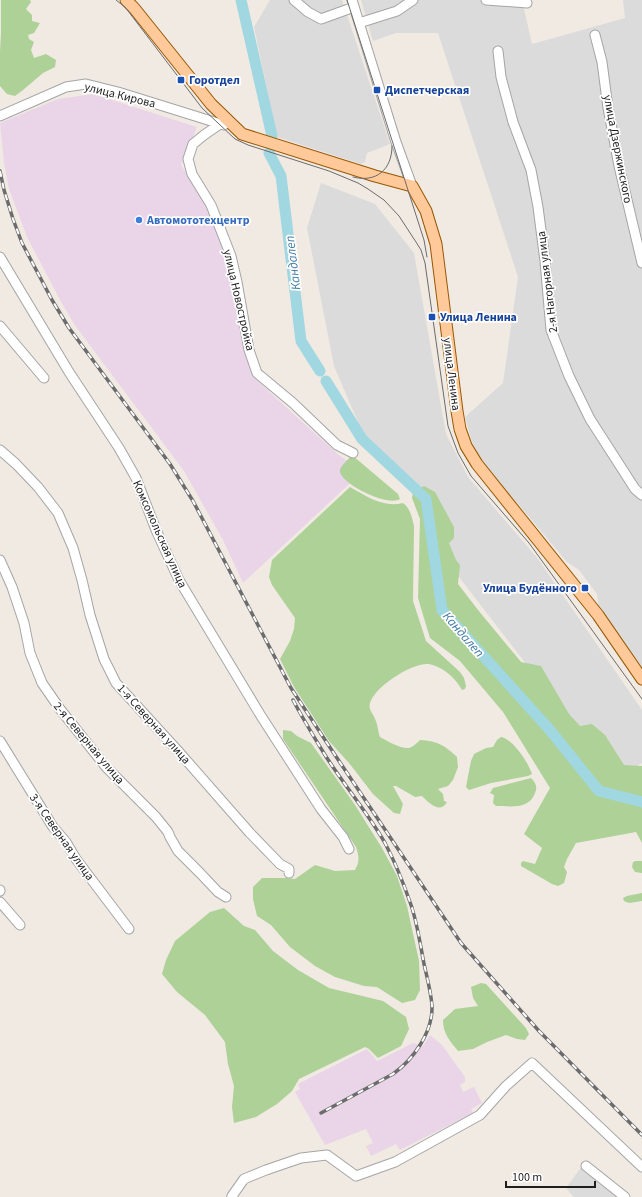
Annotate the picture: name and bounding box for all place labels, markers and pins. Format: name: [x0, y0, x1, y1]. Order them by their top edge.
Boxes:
place label: Горотдел: [189, 72, 240, 89]
marker: Горотдел: [176, 75, 186, 85]
place label: Диспетчерская: [385, 82, 469, 99]
marker: Диспетчерская: [372, 85, 382, 95]
place label: Автомототехцентр: [146, 212, 250, 229]
marker: Автомототехцентр: [134, 215, 144, 225]
place label: Улица Ленина: [440, 309, 517, 326]
marker: Улица Ленина: [427, 312, 437, 322]
place label: Улица Будённого: [483, 580, 577, 597]
marker: Улица Будённого: [580, 583, 590, 593]

